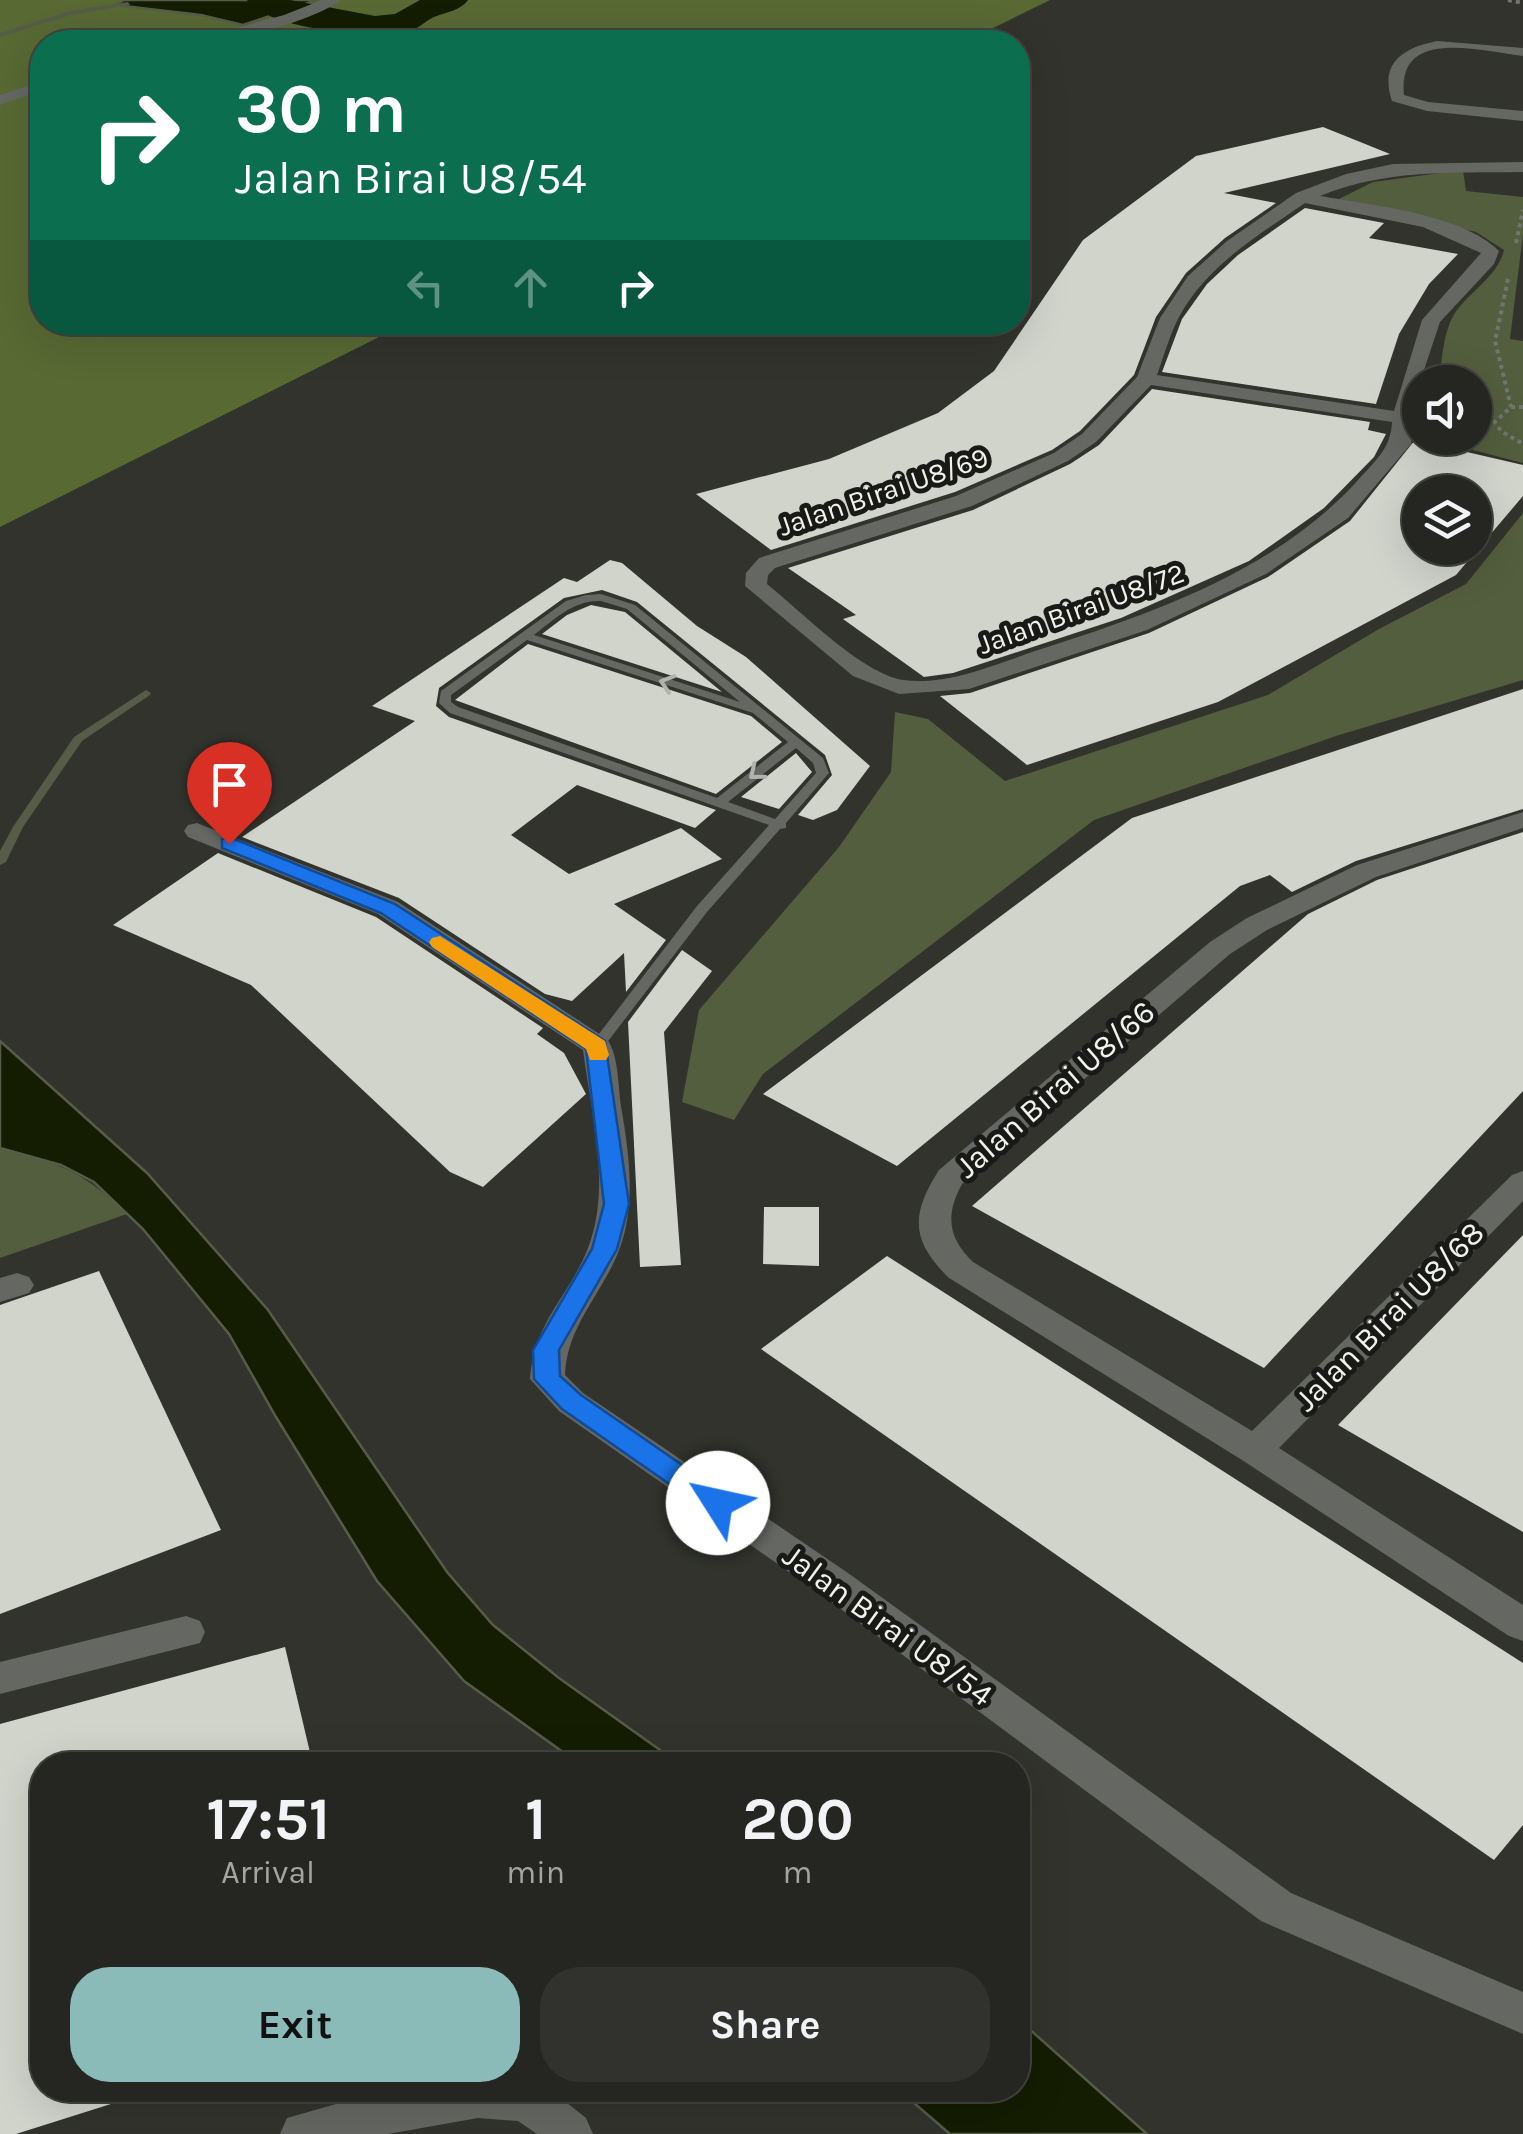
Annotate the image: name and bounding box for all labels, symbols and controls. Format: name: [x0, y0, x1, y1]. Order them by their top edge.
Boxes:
text: 30 m: [235, 68, 407, 150]
icon: right: [70, 70, 200, 200]
text: Jalan Birai U8/54: [235, 152, 587, 204]
icon: left: [398, 260, 453, 315]
icon: ahead: [503, 260, 558, 315]
icon: right: [608, 260, 663, 315]
map controls: [1402, 365, 1492, 565]
button: sound: [1402, 365, 1492, 455]
street label: Jalan Birai U8/69: [774, 440, 992, 543]
button: layers: [1402, 475, 1492, 565]
street label: Jalan Birai U8/72: [974, 556, 1189, 661]
one-way arrow: [660, 674, 677, 694]
pin: [187, 742, 272, 845]
icon: arrive: [202, 757, 257, 812]
one-way arrow: [749, 761, 767, 779]
street label: Jalan Birai U8/66: [949, 993, 1162, 1186]
street label: Jalan Birai U8/68: [1287, 1214, 1492, 1419]
position arrow: [666, 1451, 770, 1555]
street label: Jalan Birai U8/54: [776, 1537, 1000, 1714]
text: 17:51: [206, 1784, 330, 1854]
text: 1: [525, 1784, 546, 1854]
text: 200: [741, 1784, 854, 1854]
text: Arrival: [221, 1854, 315, 1891]
text: min: [506, 1854, 565, 1891]
text: m: [783, 1854, 813, 1891]
button: Exit: [70, 1967, 520, 2082]
button: Share: [540, 1967, 990, 2082]

